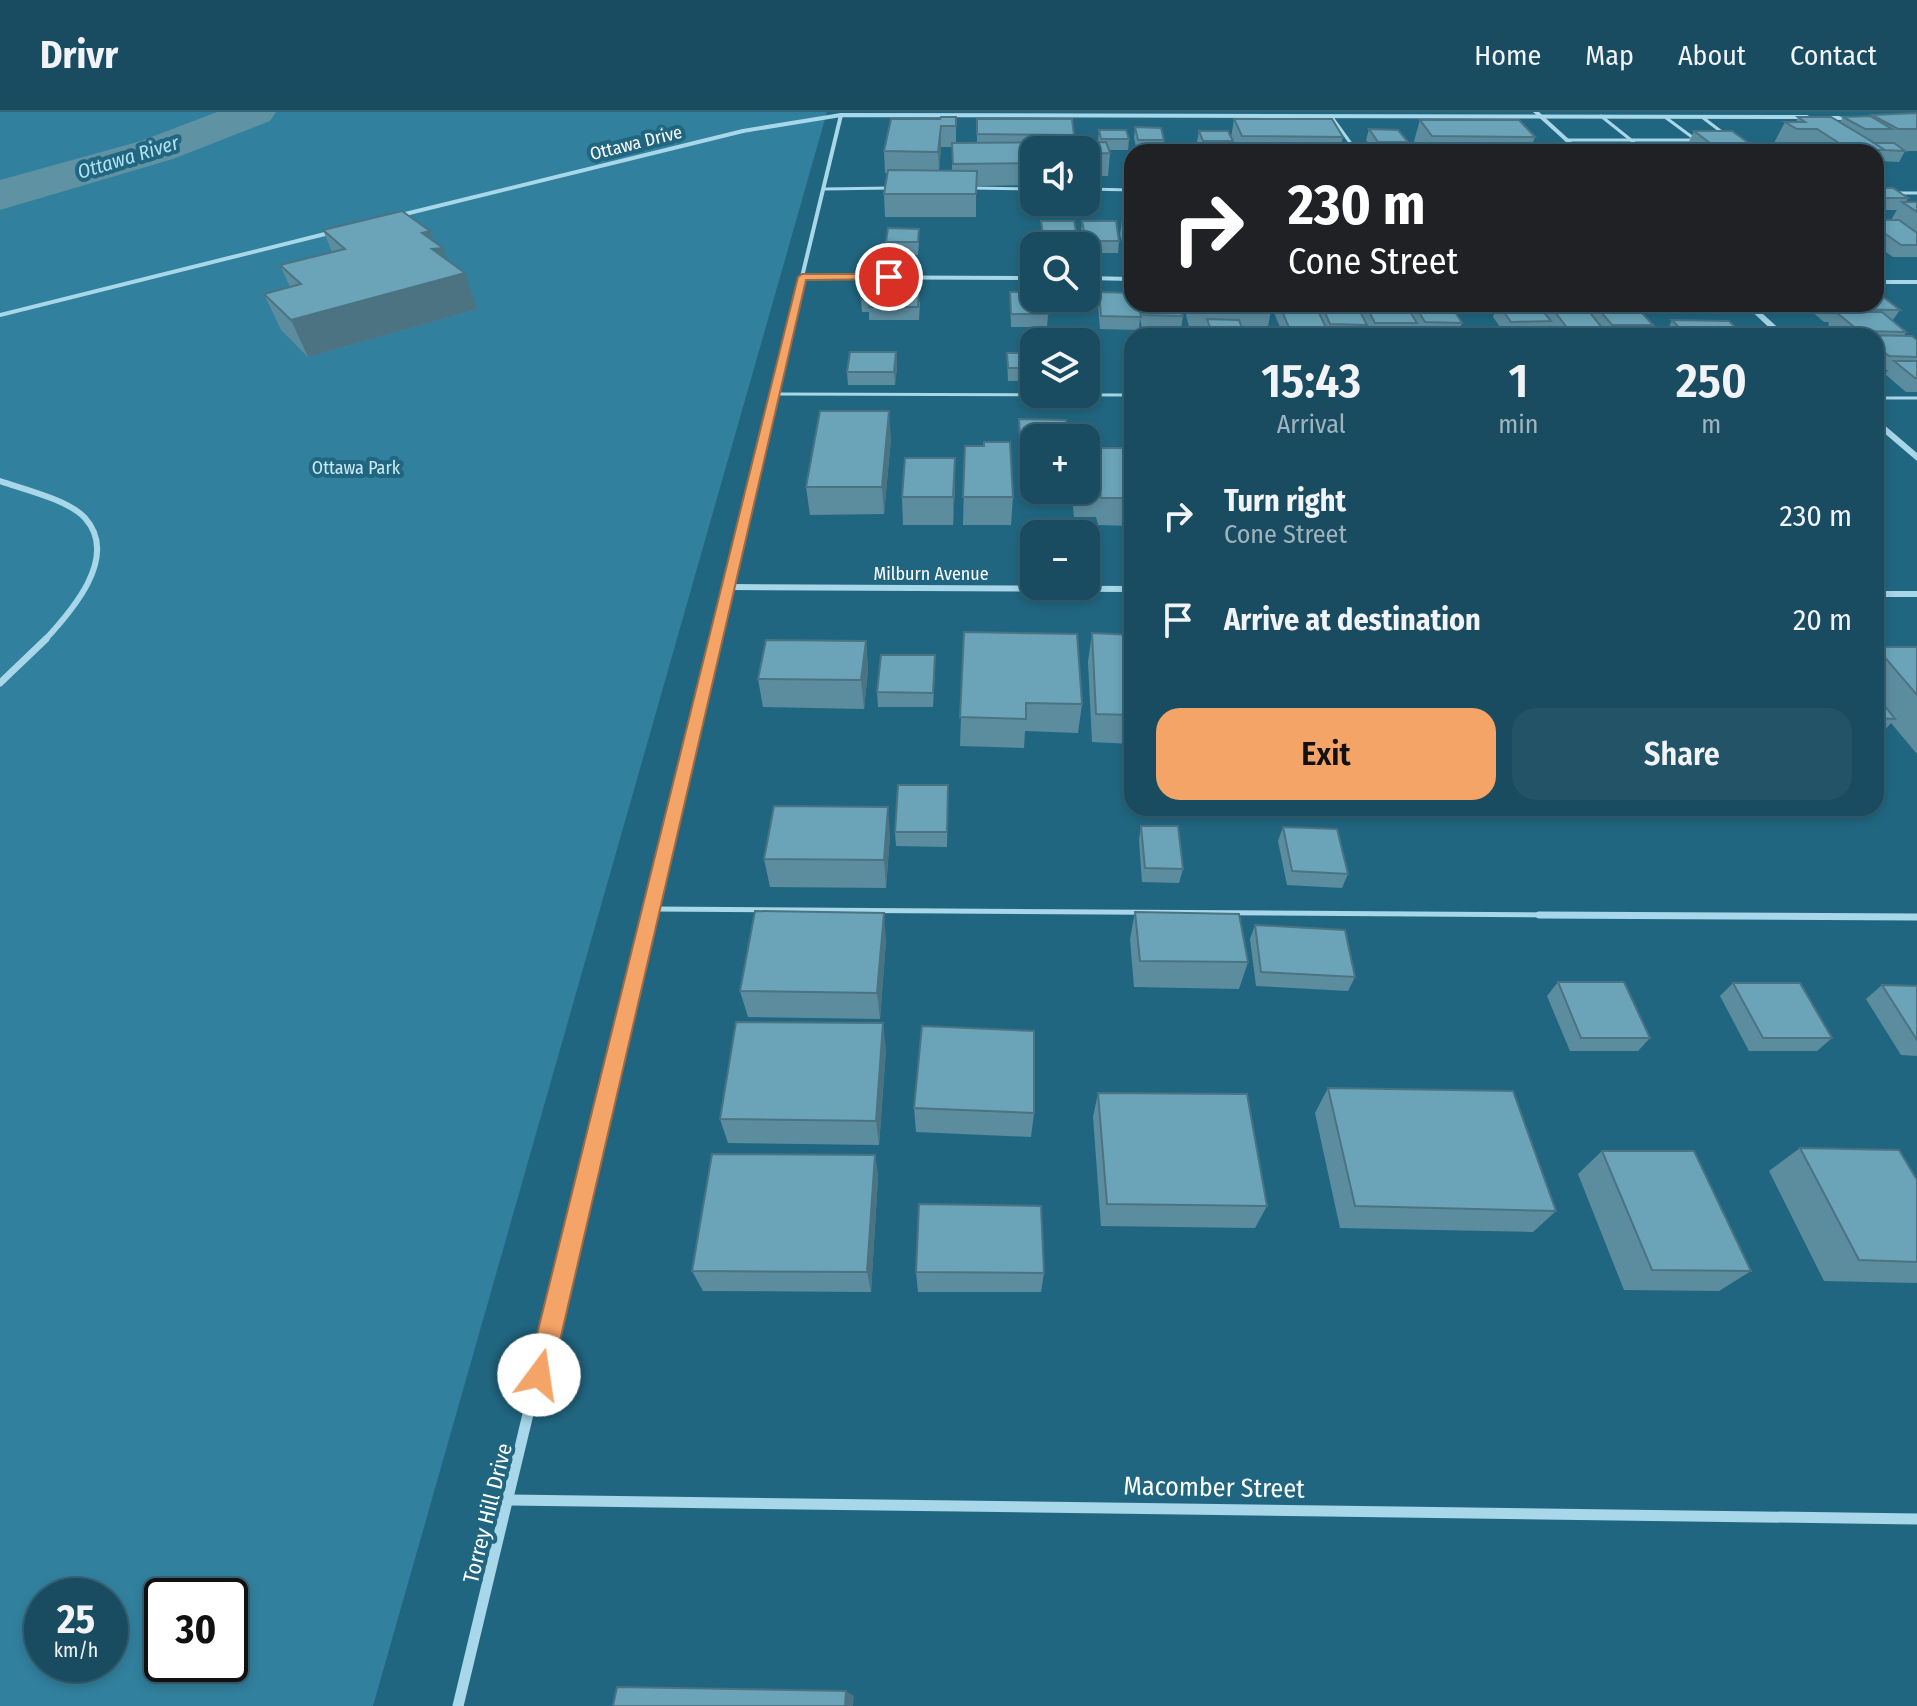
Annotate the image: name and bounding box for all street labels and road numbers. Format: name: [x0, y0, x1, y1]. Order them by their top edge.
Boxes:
street label: Ottawa Drive: [588, 121, 685, 165]
street label: Milburn Avenue: [873, 563, 989, 585]
street label: Torrey Hill Drive: [457, 1440, 518, 1586]
street label: Macomber Street: [1123, 1470, 1305, 1505]

